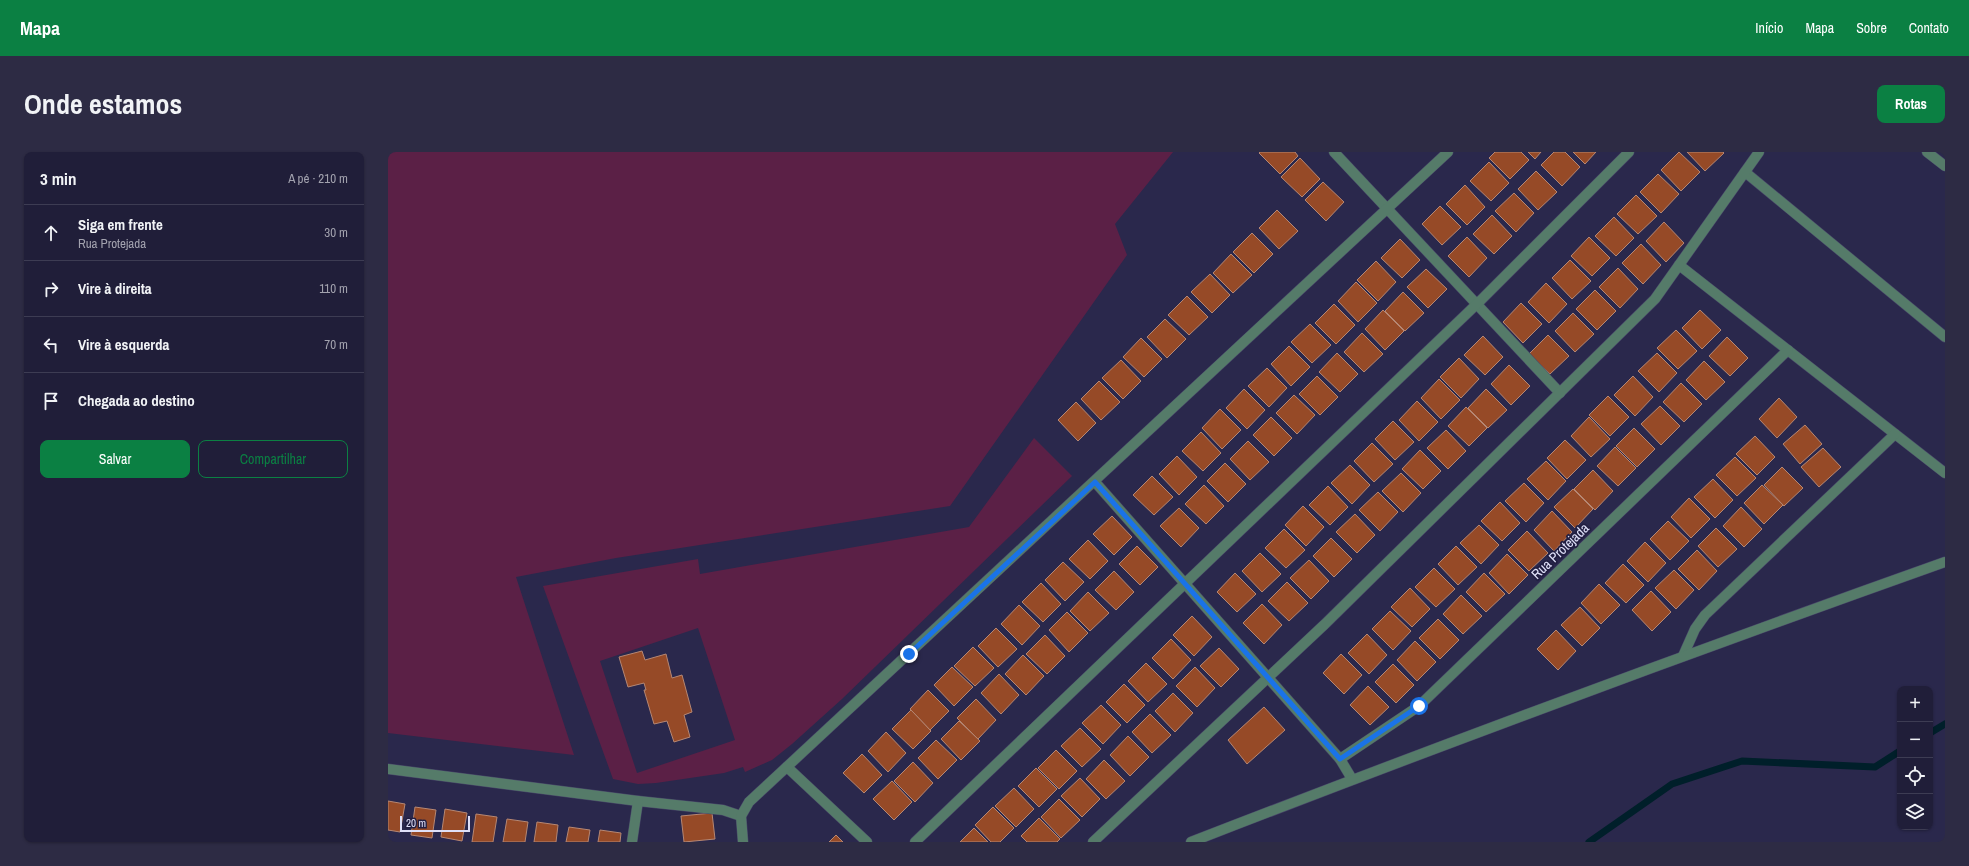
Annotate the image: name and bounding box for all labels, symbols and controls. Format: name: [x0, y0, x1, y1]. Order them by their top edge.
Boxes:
text: Mapa: [20, 15, 60, 41]
text: Início: [1755, 19, 1783, 37]
text: Mapa: [1805, 19, 1834, 37]
text: Sobre: [1856, 19, 1887, 37]
text: Contato: [1909, 19, 1949, 37]
text: Onde estamos: [24, 85, 182, 123]
button: Rotas: [1877, 85, 1945, 123]
text: 3 min: [40, 167, 76, 190]
text: A pé · 210 m: [288, 170, 348, 187]
text: Siga em frente: [78, 214, 163, 235]
icon: ahead: [40, 222, 62, 244]
text: 30 m: [324, 224, 348, 241]
text: Rua Protejada: [78, 235, 146, 252]
icon: right: [40, 278, 62, 300]
text: Vire à direita: [78, 278, 152, 299]
text: 110 m: [319, 280, 348, 297]
icon: left: [40, 334, 62, 356]
text: Vire à esquerda: [78, 334, 169, 355]
text: 70 m: [324, 336, 348, 353]
icon: arrive: [40, 390, 62, 412]
text: Chegada ao destino: [78, 390, 195, 411]
button: Salvar: [40, 440, 190, 478]
button: Compartilhar: [198, 440, 348, 478]
street label: Rua Protejada: [1527, 519, 1593, 583]
route end: [900, 645, 918, 663]
map controls: [1897, 686, 1933, 830]
button: +: [1897, 686, 1933, 722]
route start: [1410, 697, 1428, 715]
button: −: [1897, 722, 1933, 758]
button: locate: [1897, 758, 1933, 794]
button: layers: [1897, 794, 1933, 830]
scale bar: [400, 814, 470, 833]
text: 20 m: [406, 816, 426, 830]

